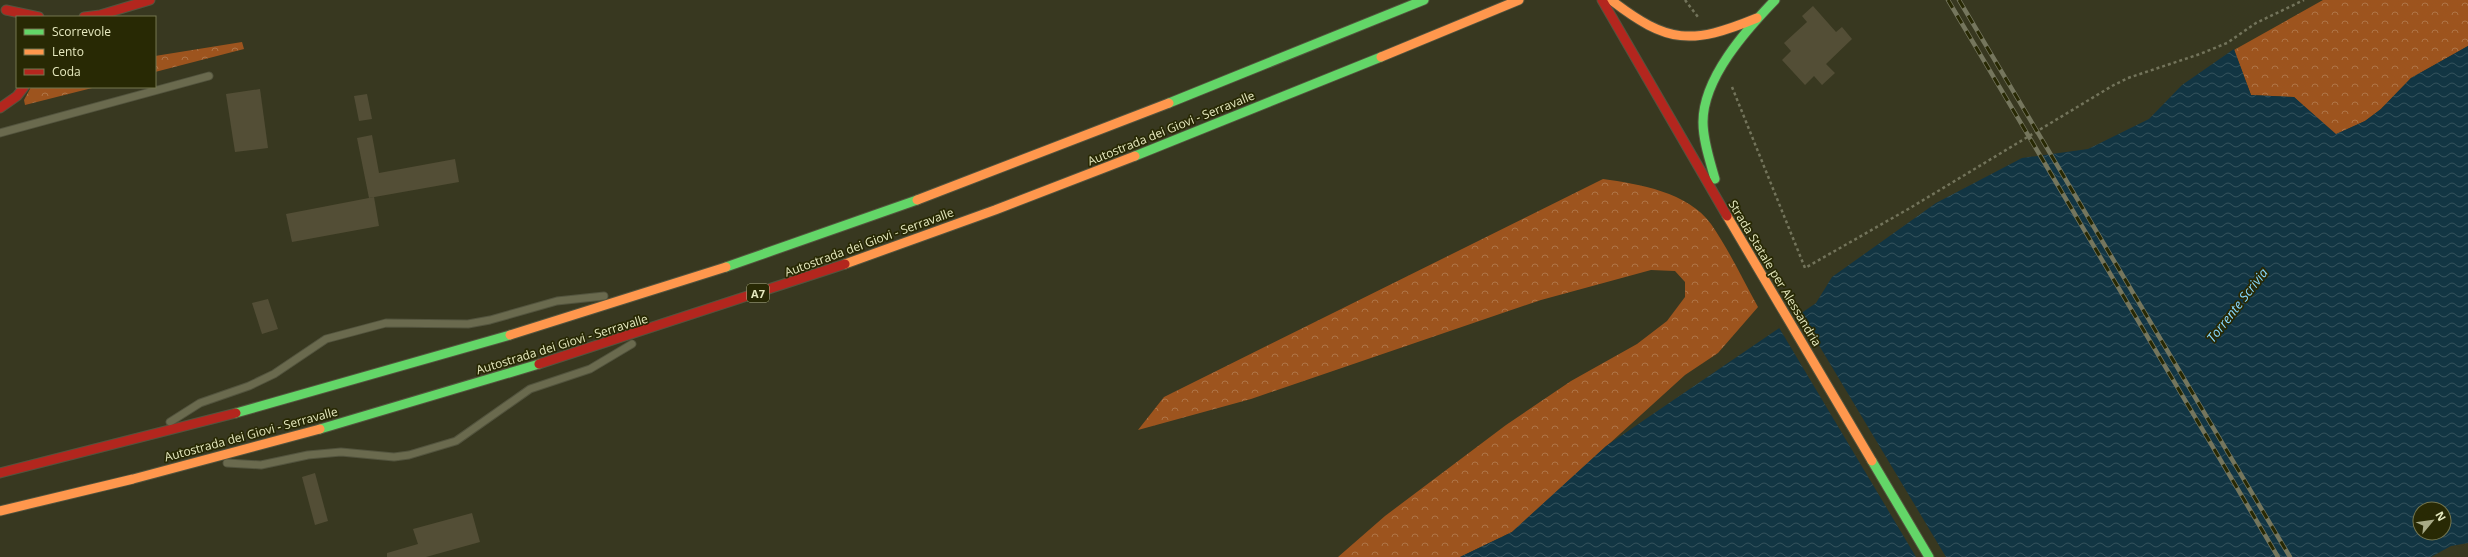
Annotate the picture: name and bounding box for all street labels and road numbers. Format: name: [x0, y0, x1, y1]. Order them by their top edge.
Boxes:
street label: Autostrada dei Giovi - Serravalle: [1085, 87, 1257, 169]
street label: Strada Statale per Alessandria: [1725, 197, 1825, 349]
street label: Autostrada dei Giovi - Serravalle: [782, 203, 956, 281]
road number: A7: [747, 284, 769, 302]
street label: Autostrada dei Giovi - Serravalle: [474, 310, 650, 378]
street label: Autostrada dei Giovi - Serravalle: [162, 403, 340, 465]

